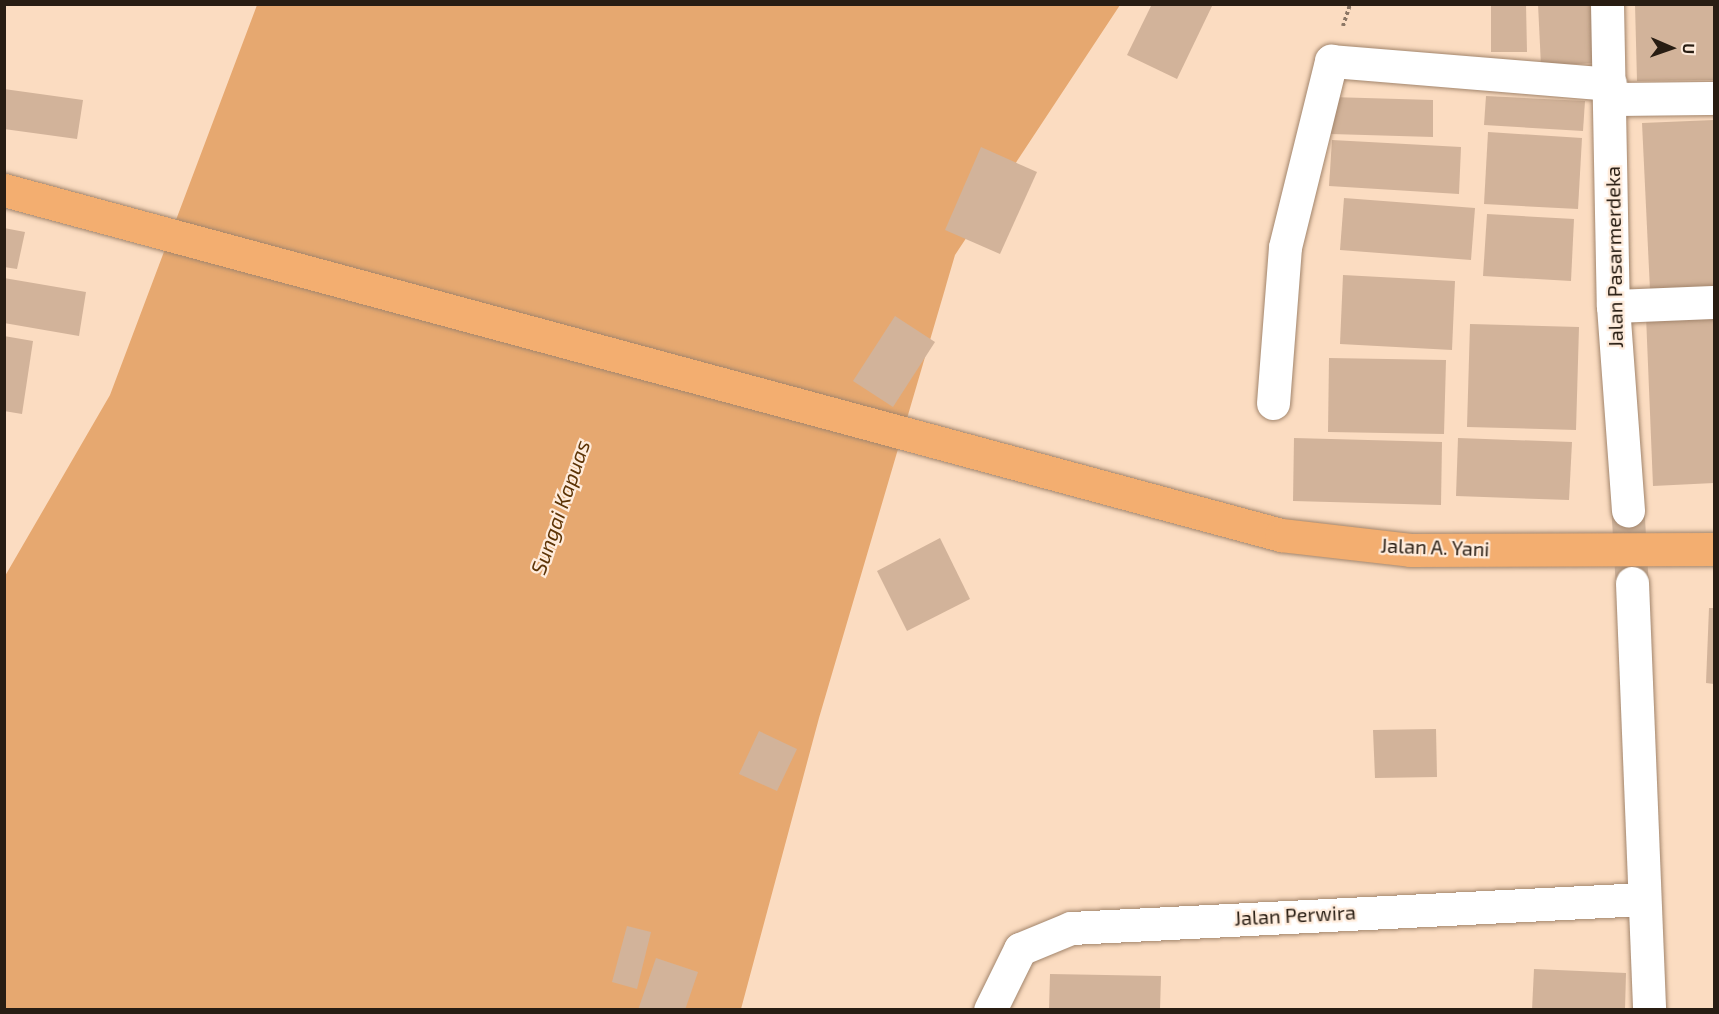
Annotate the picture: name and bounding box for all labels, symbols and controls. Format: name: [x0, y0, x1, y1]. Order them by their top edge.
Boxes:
north arrow: [1641, 18, 1701, 78]
text: U: [1680, 43, 1699, 54]
street label: Jalan Pasarmerdeka: [1600, 166, 1628, 348]
water label: Sungai Kapuas: [525, 436, 595, 578]
street label: Jalan A. Yani: [1380, 533, 1490, 561]
street label: Jalan Perwira: [1234, 900, 1356, 930]

